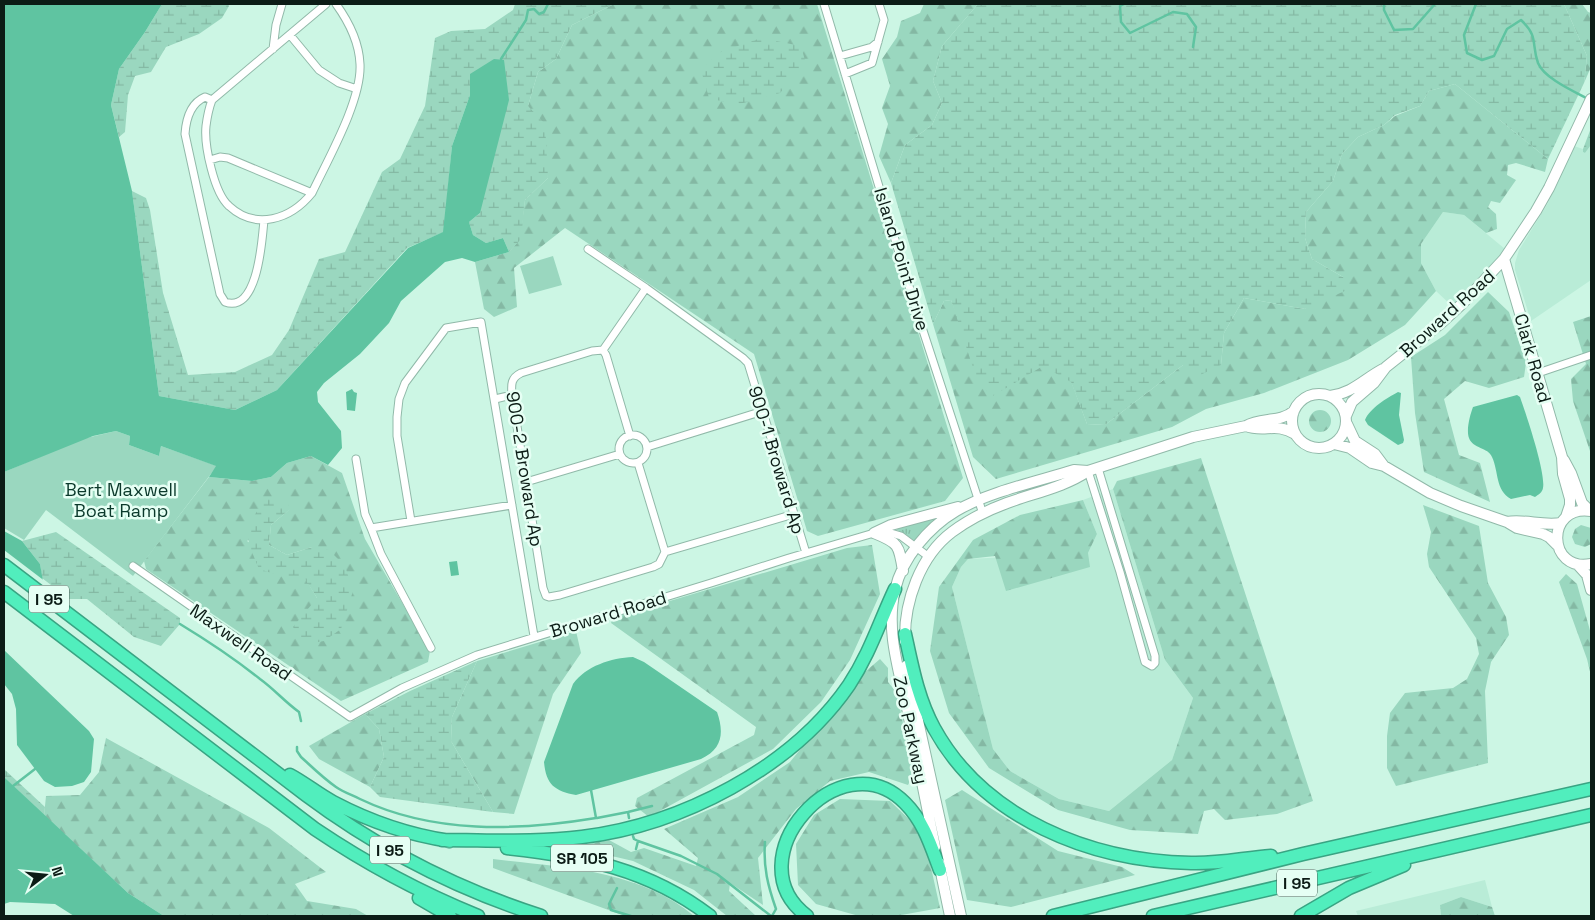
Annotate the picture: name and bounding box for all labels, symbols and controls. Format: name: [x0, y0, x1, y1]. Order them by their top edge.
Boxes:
street label: Island Point Drive: [869, 185, 935, 333]
street label: Broward Road: [1394, 264, 1500, 362]
street label: Clark Road: [1509, 311, 1557, 405]
street label: 900-1 Broward Ap: [744, 383, 810, 537]
street label: 900-2 Broward Ap: [501, 390, 549, 548]
park label: Bert Maxwell Boat Ramp: [65, 478, 177, 522]
street label: Broward Road: [547, 585, 669, 643]
road number: I 95: [29, 586, 69, 612]
street label: Maxwell Road: [186, 598, 296, 686]
street label: Zoo Parkway: [888, 674, 934, 786]
road number: I 95: [370, 836, 410, 864]
road number: SR 105: [551, 844, 613, 871]
north arrow: [20, 850, 70, 900]
text: N: [48, 864, 67, 878]
road number: I 95: [1277, 870, 1317, 896]

